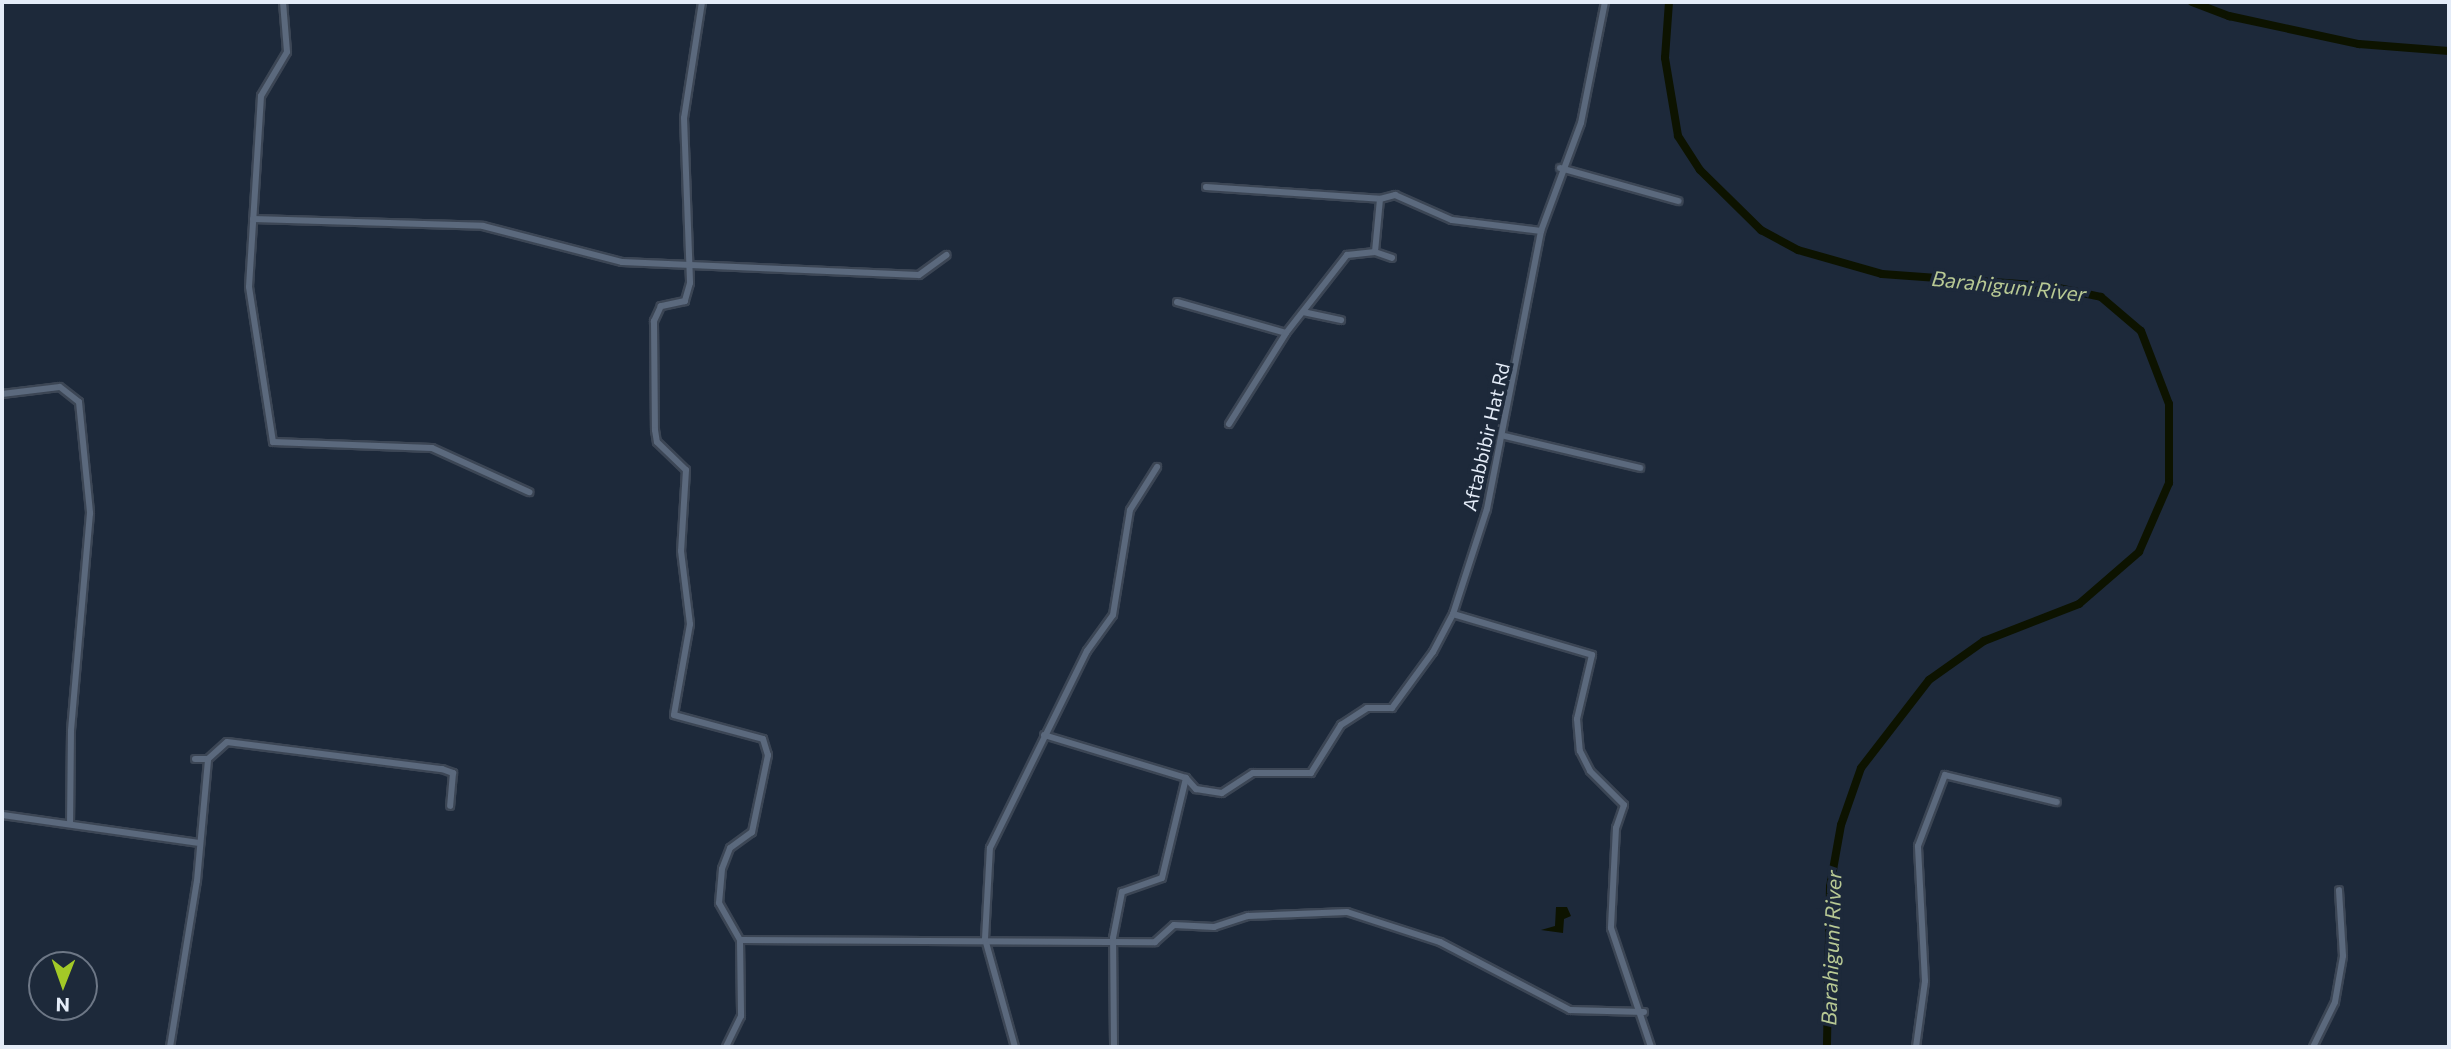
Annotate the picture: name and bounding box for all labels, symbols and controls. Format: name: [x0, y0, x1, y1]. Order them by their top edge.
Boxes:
water label: Barahiguni River: [1931, 265, 2087, 307]
street label: Aftabbibir Hat Rd: [1458, 361, 1514, 513]
water label: Barahiguni River: [1816, 870, 1846, 1026]
north arrow: [28, 951, 98, 1021]
text: N: [55, 994, 70, 1017]

